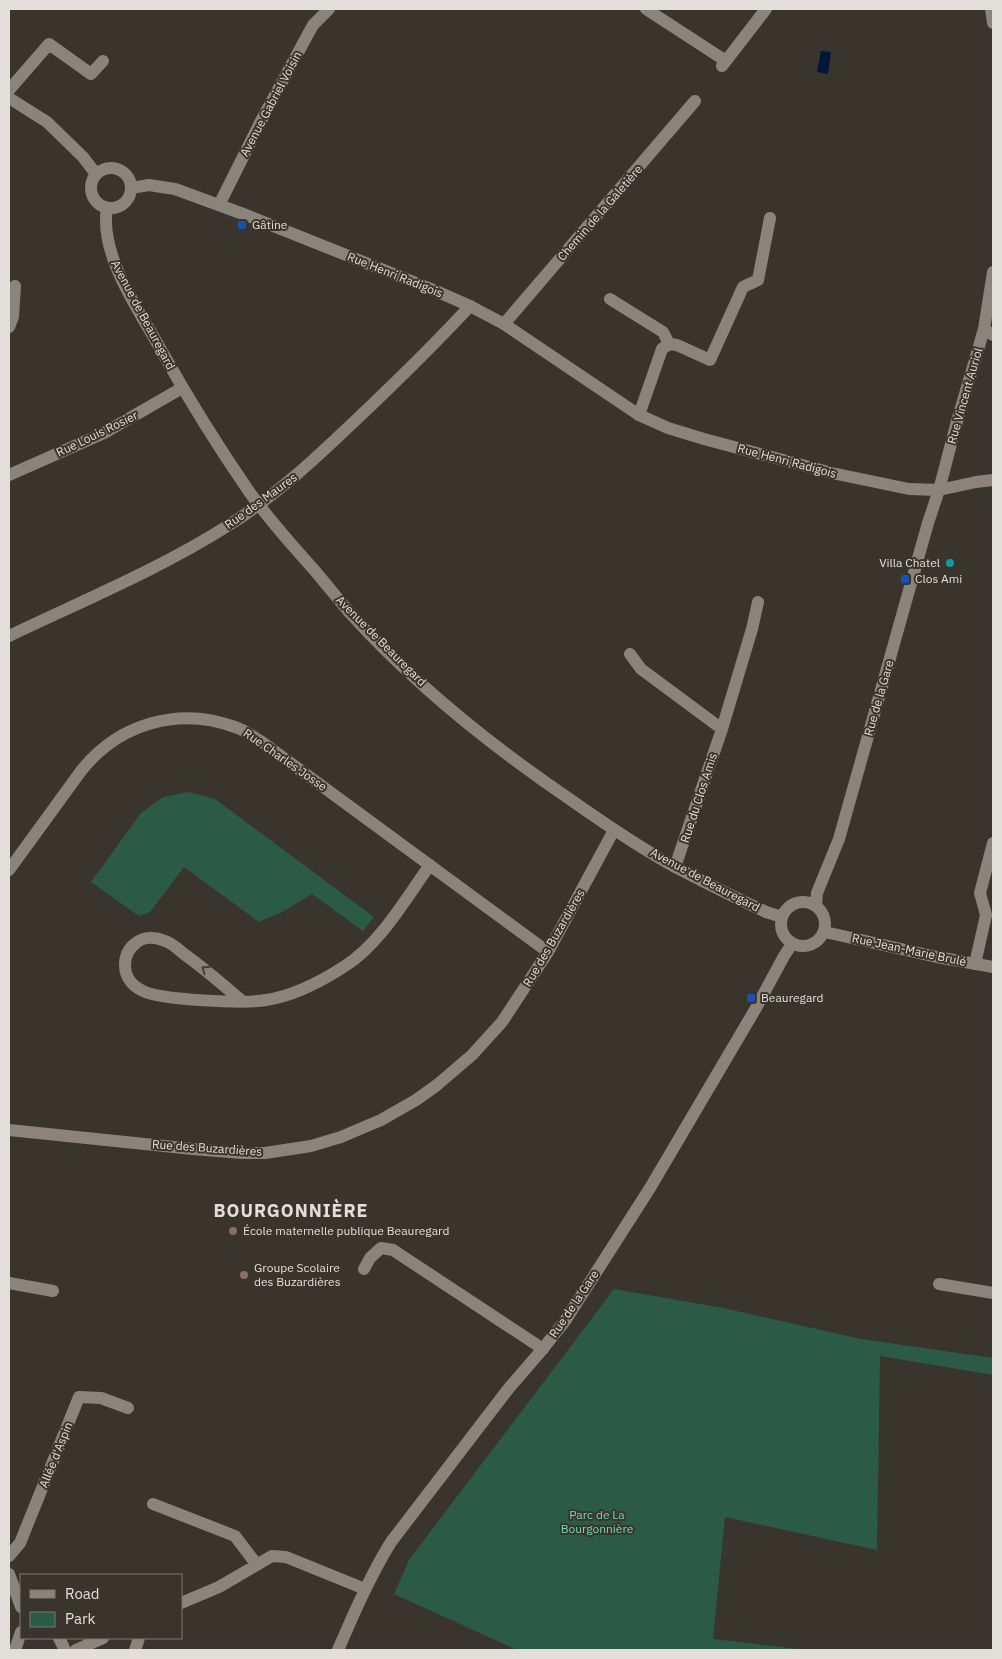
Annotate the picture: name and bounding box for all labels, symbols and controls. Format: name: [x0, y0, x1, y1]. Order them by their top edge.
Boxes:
street label: Avenue Gabriel Voisin: [236, 49, 305, 159]
street label: Chemin de la Galetière: [554, 161, 646, 264]
place label: Gâtine: [252, 217, 288, 232]
marker: Gâtine: [236, 219, 248, 231]
street label: Rue Henri Radigois: [345, 249, 445, 301]
street label: Avenue de Beauregard: [108, 257, 179, 372]
street label: Rue Vincent Auriol: [944, 346, 985, 446]
street label: Rue Louis Rosier: [53, 407, 141, 460]
street label: Rue Henri Radigois: [736, 440, 838, 481]
street label: Rue des Maures: [222, 469, 300, 532]
place label: Villa Chatel: [879, 555, 940, 570]
marker: Villa Chatel: [944, 557, 956, 569]
place label: Clos Ami: [915, 571, 962, 586]
marker: Clos Ami: [899, 573, 911, 585]
street label: Avenue de Beauregard: [333, 592, 430, 689]
street label: Rue de la Gare: [860, 658, 897, 738]
street label: Rue Charles Josse: [241, 725, 330, 794]
street label: Rue du Clos Amis: [677, 751, 720, 845]
street label: Avenue de Beauregard: [648, 844, 763, 915]
street label: Rue des Buzardières: [519, 886, 588, 989]
street label: Rue Jean-Marie Brulé: [851, 930, 968, 969]
one-way arrow: [201, 966, 211, 975]
place label: Beauregard: [761, 990, 824, 1005]
marker: Beauregard: [745, 992, 757, 1004]
street label: Rue des Buzardières: [151, 1136, 263, 1159]
district label: BOURGONNIÈRE: [214, 1198, 368, 1222]
place label: École maternelle publique Beauregard: [243, 1223, 449, 1238]
marker: École maternelle publique Beauregard: [227, 1225, 239, 1237]
place label: Groupe Scolaire des Buzardières: [254, 1260, 341, 1289]
street label: Rue de la Gare: [545, 1267, 602, 1340]
marker: Groupe Scolaire des Buzardières: [238, 1269, 250, 1281]
street label: Allée d'Aspin: [36, 1420, 76, 1490]
park label: Parc de La Bourgonnière: [561, 1507, 634, 1536]
legend: [20, 1574, 182, 1639]
text: Road: [65, 1584, 100, 1603]
text: Park: [65, 1609, 95, 1628]

